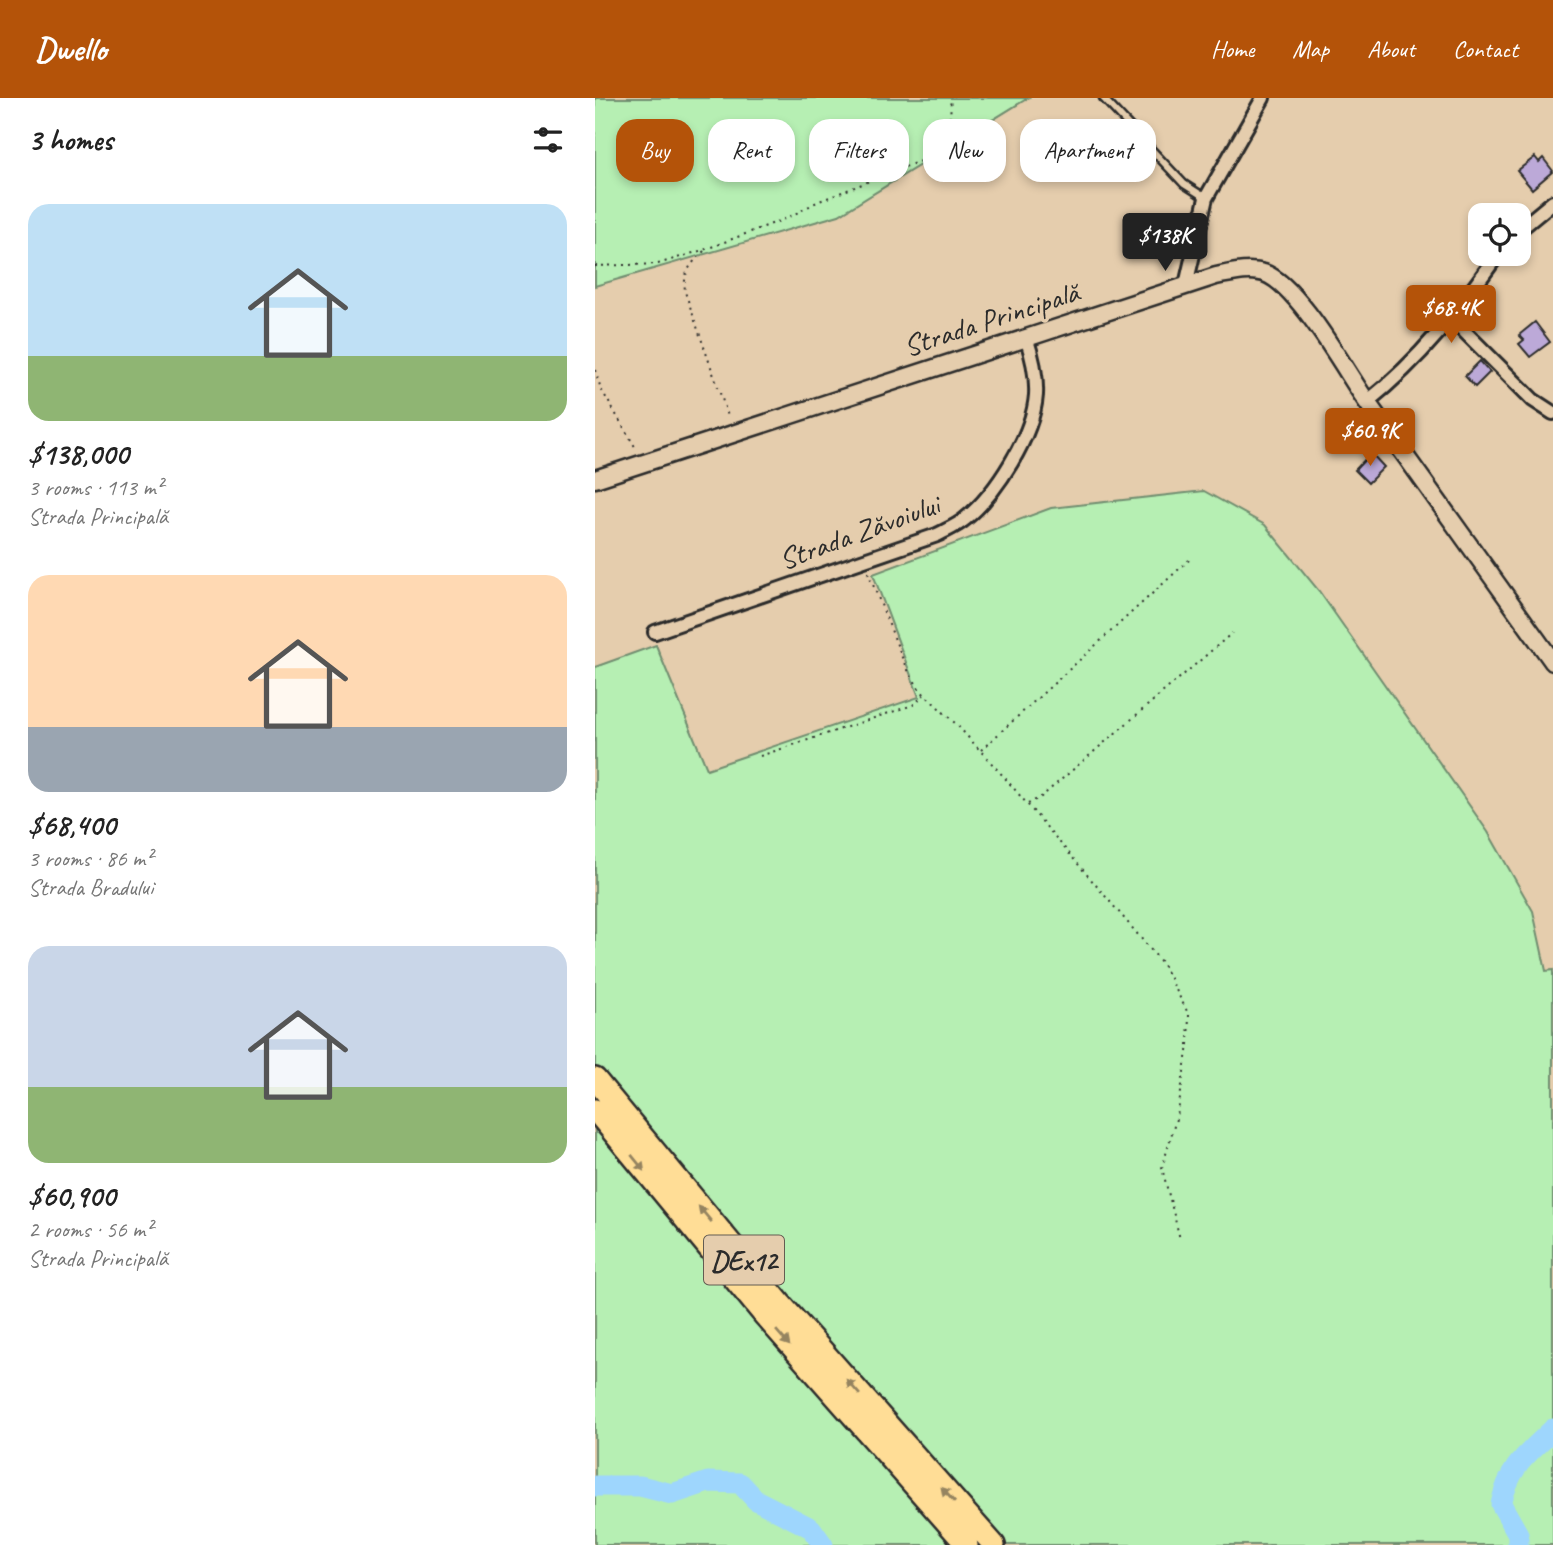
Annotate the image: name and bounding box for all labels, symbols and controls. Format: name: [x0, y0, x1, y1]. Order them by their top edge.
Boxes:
text: Dwello: [35, 28, 107, 70]
text: Home: [1211, 34, 1254, 64]
text: Map: [1292, 34, 1329, 64]
text: About: [1367, 34, 1415, 64]
text: Contact: [1453, 34, 1518, 64]
chip: Buy: [616, 119, 694, 182]
chip: Rent: [708, 119, 795, 182]
chip: Filters: [809, 119, 909, 182]
chip: New: [923, 119, 1006, 182]
chip: Apartment: [1020, 119, 1156, 182]
text: 3 homes: [28, 121, 113, 159]
icon: filters: [529, 121, 567, 159]
map controls: [1468, 203, 1531, 266]
button: locate: [1468, 203, 1531, 266]
pin: $138K: [1116, 214, 1214, 273]
text: $138K: [1138, 221, 1192, 250]
icon: home: [235, 250, 361, 376]
street label: Strada Principală: [898, 272, 1086, 365]
pin: $68.4K: [1394, 286, 1508, 345]
text: $68.4K: [1422, 293, 1480, 322]
pin: $60.9K: [1313, 408, 1427, 468]
text: $60.9K: [1341, 416, 1399, 445]
text: $138,000: [28, 435, 128, 473]
text: 3 rooms · 113 m²: [28, 473, 163, 502]
street label: Strada Zăvoiului: [774, 484, 948, 579]
text: Strada Principală: [28, 502, 168, 531]
icon: home: [235, 621, 361, 747]
text: $68,400: [28, 806, 116, 844]
text: 3 rooms · 86 m²: [28, 844, 152, 873]
text: Strada Bradului: [28, 873, 153, 902]
icon: home: [235, 992, 361, 1118]
one-way arrow: [630, 1154, 644, 1172]
text: $60,900: [28, 1177, 115, 1215]
one-way arrow: [698, 1205, 713, 1223]
text: 2 rooms · 56 m²: [28, 1215, 152, 1244]
road number: DEx12: [704, 1236, 784, 1284]
text: Strada Principală: [28, 1244, 168, 1273]
one-way arrow: [775, 1329, 790, 1346]
one-way arrow: [845, 1378, 861, 1396]
one-way arrow: [940, 1486, 956, 1504]

